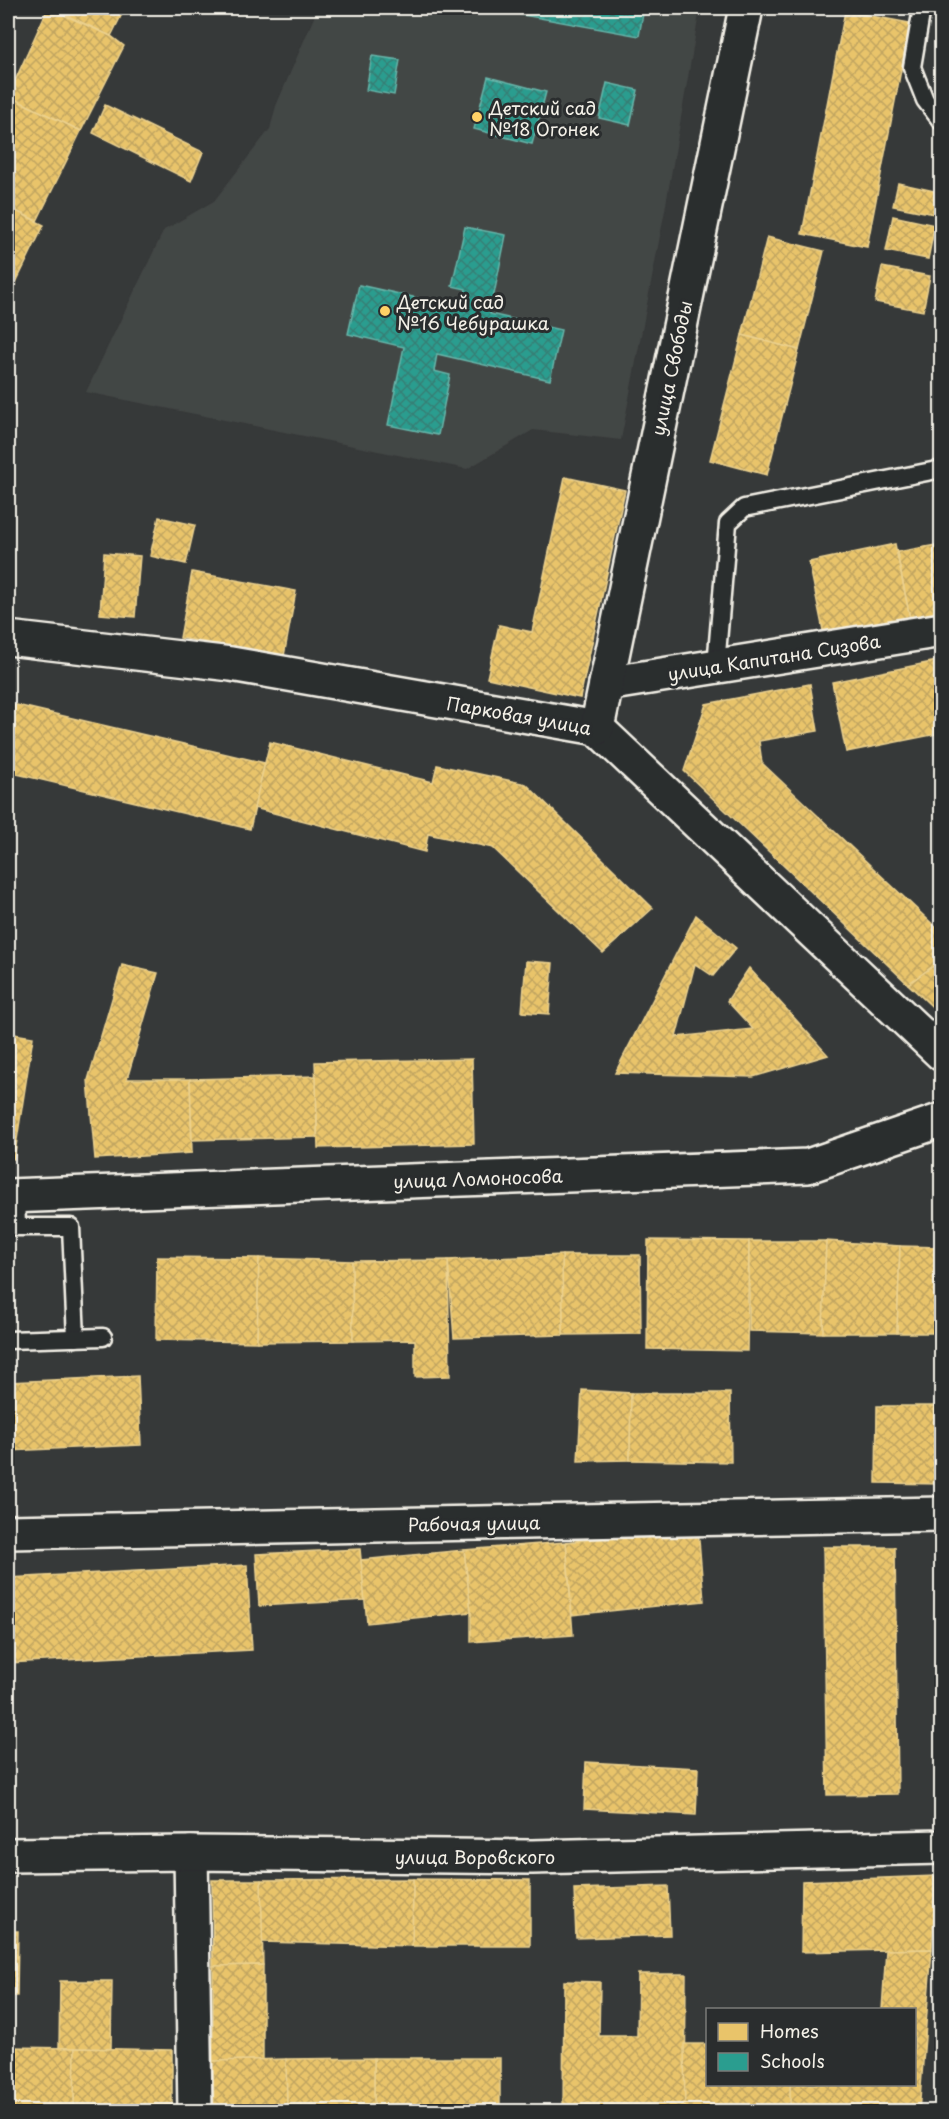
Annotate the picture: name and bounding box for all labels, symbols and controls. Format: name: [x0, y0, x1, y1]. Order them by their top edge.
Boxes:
place label: Детский сад №18 Огонек: [488, 94, 599, 142]
marker: Детский сад №18 Огонек: [470, 110, 484, 124]
place label: Детский сад №16 Чебурашка: [396, 288, 550, 336]
street label: улица Свободы: [644, 298, 698, 438]
marker: Детский сад №16 Чебурашка: [378, 304, 392, 318]
street label: улица Капитана Сизова: [666, 627, 883, 687]
street label: Парковая улица: [444, 689, 594, 741]
street label: улица Ломоносова: [393, 1162, 564, 1194]
street label: Рабочая улица: [408, 1508, 541, 1538]
street label: улица Воровского: [395, 1843, 555, 1870]
legend: [706, 2008, 916, 2086]
text: Homes: [760, 2017, 818, 2044]
text: Schools: [760, 2047, 825, 2074]

